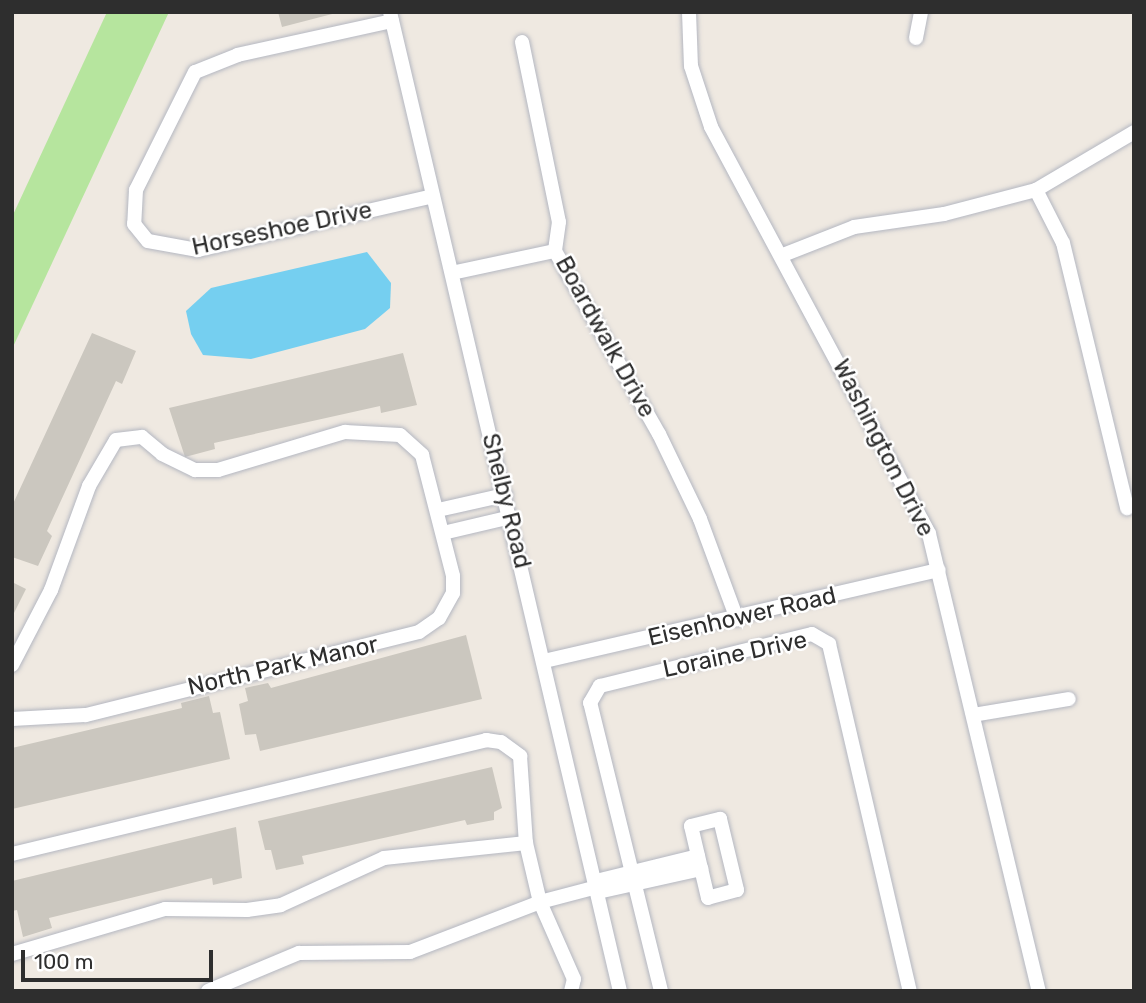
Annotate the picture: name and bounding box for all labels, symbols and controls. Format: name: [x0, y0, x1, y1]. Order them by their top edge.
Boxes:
street label: Horseshoe Drive: [189, 196, 375, 262]
street label: Boardwalk Drive: [549, 251, 661, 423]
street label: Washington Drive: [826, 355, 940, 541]
street label: Shelby Road: [475, 430, 537, 572]
street label: Eisenhower Road: [645, 581, 839, 653]
street label: Loraine Drive: [660, 626, 810, 684]
street label: North Park Manor: [185, 630, 381, 702]
scale bar: [24, 936, 217, 980]
text: 100 m: [34, 949, 93, 974]

